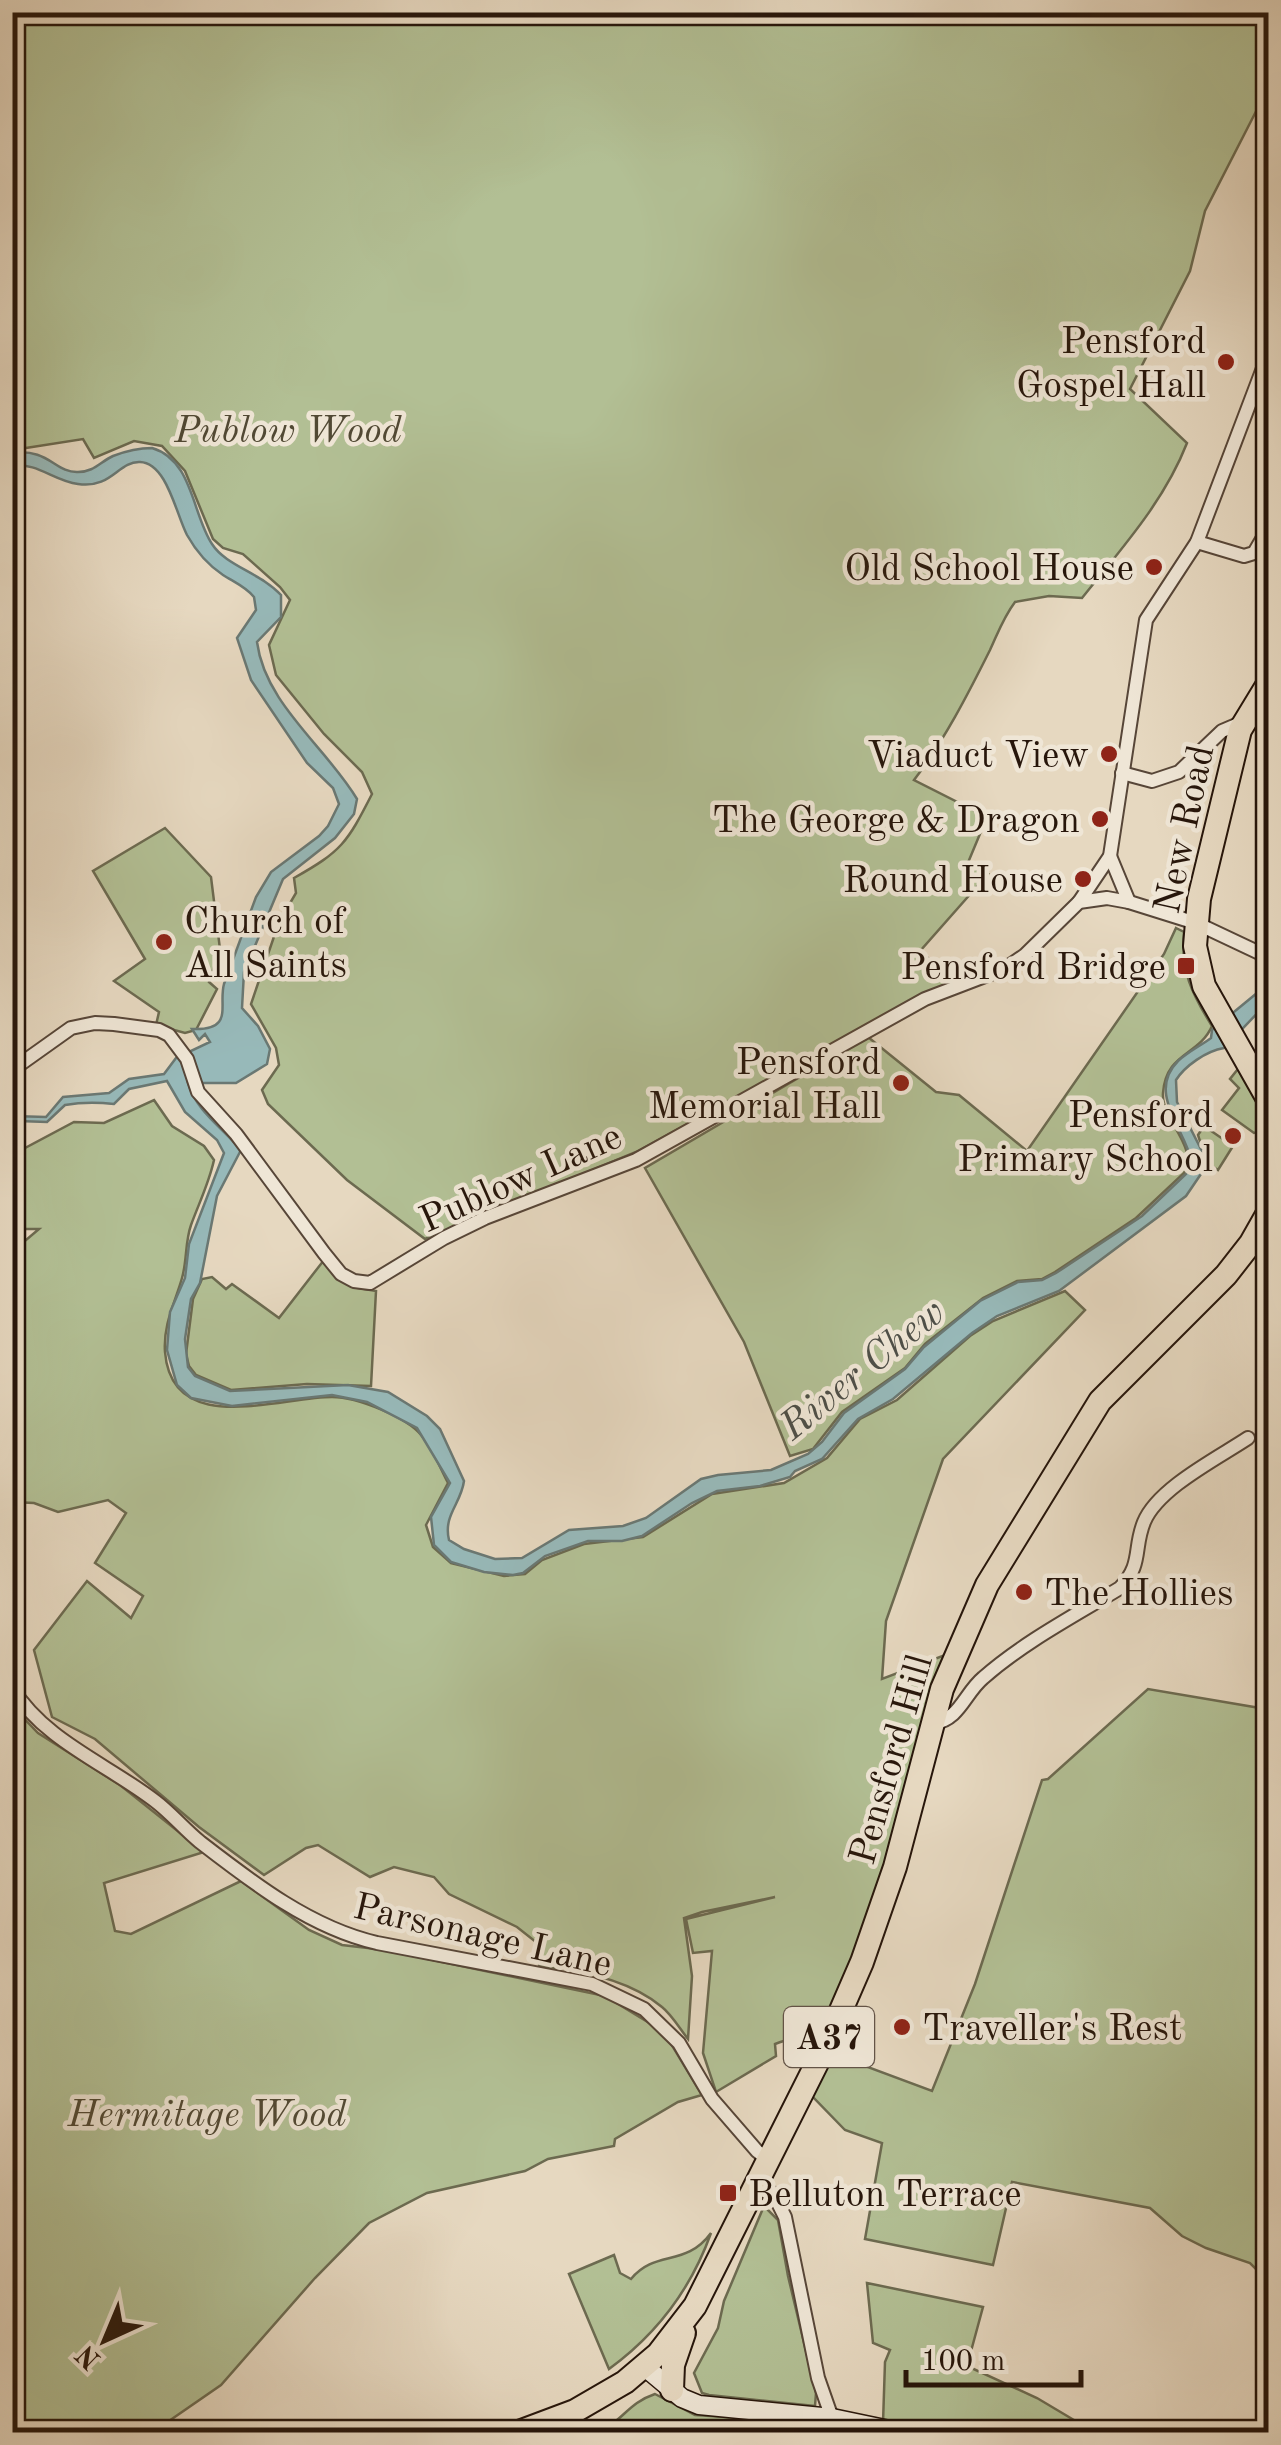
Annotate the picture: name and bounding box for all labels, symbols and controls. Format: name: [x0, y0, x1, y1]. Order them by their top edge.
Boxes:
place label: Pensford Gospel Hall: [1016, 324, 1206, 406]
marker: Pensford Gospel Hall: [1215, 351, 1237, 373]
park label: Publow Wood: [173, 413, 403, 451]
place label: Old School House: [844, 551, 1134, 589]
marker: Old School House: [1143, 556, 1165, 578]
place label: Viaduct View: [867, 738, 1089, 776]
street label: New Road: [1150, 742, 1222, 917]
marker: Viaduct View: [1098, 743, 1120, 765]
place label: The George & Dragon: [712, 803, 1080, 841]
marker: The George & Dragon: [1089, 808, 1111, 830]
place label: Round House: [843, 863, 1063, 901]
marker: Round House: [1072, 868, 1094, 890]
place label: Church of All Saints: [184, 904, 347, 986]
marker: Church of All Saints: [153, 931, 175, 953]
place label: Pensford Bridge: [900, 950, 1166, 988]
marker: Pensford Bridge: [1175, 955, 1197, 977]
place label: Pensford Memorial Hall: [648, 1045, 881, 1127]
marker: Pensford Memorial Hall: [890, 1072, 912, 1094]
place label: Pensford Primary School: [957, 1098, 1213, 1180]
street label: Publow Lane: [415, 1118, 628, 1241]
marker: Pensford Primary School: [1222, 1125, 1244, 1147]
water label: River Chew: [773, 1293, 953, 1450]
place label: The Hollies: [1044, 1576, 1233, 1614]
marker: The Hollies: [1013, 1581, 1035, 1603]
street label: Pensford Hill: [845, 1651, 941, 1869]
street label: Parsonage Lane: [349, 1889, 615, 1985]
road number: A37: [784, 2007, 874, 2067]
place label: Traveller's Rest: [922, 2011, 1182, 2049]
marker: Traveller's Rest: [891, 2016, 913, 2038]
park label: Hermitage Wood: [67, 2097, 347, 2135]
place label: Belluton Terrace: [748, 2177, 1022, 2215]
marker: Belluton Terrace: [717, 2182, 739, 2204]
north arrow: [55, 2290, 155, 2390]
scale bar: [906, 2325, 1081, 2387]
text: N: [72, 2338, 107, 2373]
text: 100 m: [921, 2347, 1005, 2377]

